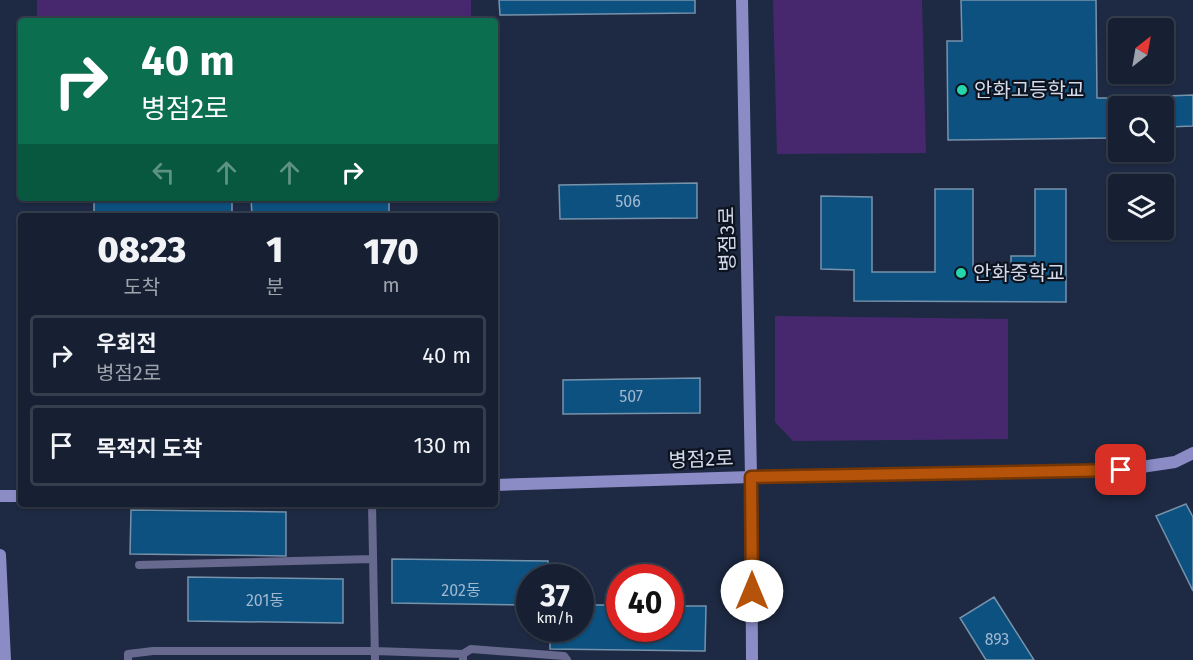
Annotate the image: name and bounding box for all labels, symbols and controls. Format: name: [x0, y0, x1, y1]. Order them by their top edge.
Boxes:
north arrow: [1108, 18, 1174, 84]
map controls: [1108, 18, 1174, 240]
text: 40 m: [141, 36, 235, 86]
icon: right: [42, 42, 120, 120]
place label: 안화고등학교: [974, 78, 1084, 102]
marker: 안화고등학교: [955, 83, 969, 97]
text: 병점2로: [141, 93, 229, 125]
button: search: [1108, 96, 1174, 162]
icon: left: [147, 156, 180, 189]
icon: ahead: [210, 156, 243, 189]
icon: ahead: [273, 156, 306, 189]
icon: right: [336, 156, 369, 189]
button: layers: [1108, 174, 1174, 240]
house number: 506: [615, 192, 641, 211]
street label: 병점3로: [714, 206, 740, 272]
text: 08:23: [97, 228, 186, 272]
text: 1: [266, 228, 283, 272]
text: 170: [363, 230, 419, 274]
place label: 안화중학교: [973, 261, 1065, 285]
marker: 안화중학교: [954, 266, 968, 280]
text: m: [382, 273, 400, 297]
text: 도착: [123, 275, 160, 299]
text: 분: [266, 275, 284, 299]
text: 우회전: [96, 330, 157, 357]
icon: right: [45, 339, 78, 372]
text: 40 m: [422, 342, 471, 369]
text: 병점2로: [96, 361, 161, 385]
house number: 507: [619, 387, 643, 406]
icon: arrive: [45, 429, 78, 462]
text: 130 m: [414, 432, 471, 459]
text: 목적지 도착: [96, 435, 202, 462]
pin: [1095, 444, 1146, 495]
street label: 병점2로: [668, 446, 734, 472]
icon: arrive: [1104, 453, 1137, 486]
position arrow: [720, 559, 784, 623]
speed limit sign: 40: [606, 564, 684, 642]
text: 37: [540, 578, 570, 614]
house number: 202동: [441, 581, 481, 600]
house number: 201동: [246, 591, 284, 610]
text: km/h: [536, 609, 574, 627]
house number: 893: [985, 630, 1009, 649]

